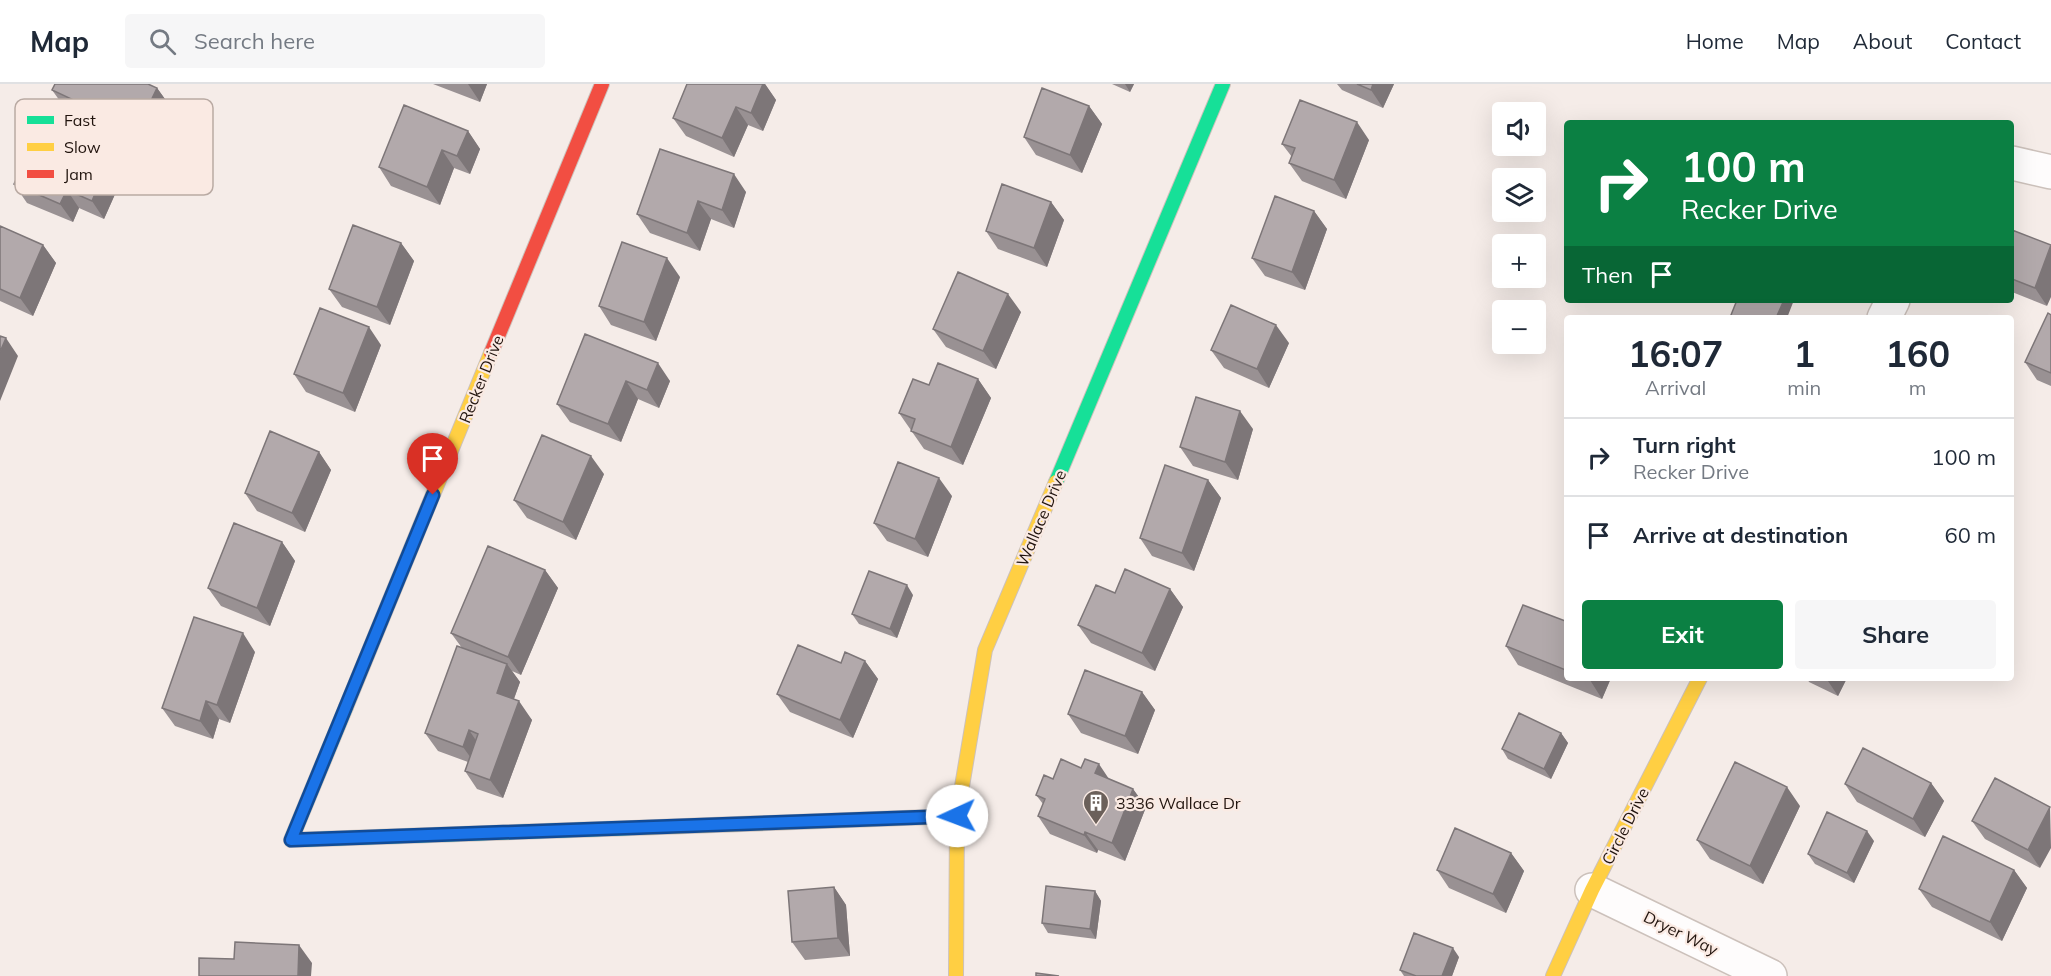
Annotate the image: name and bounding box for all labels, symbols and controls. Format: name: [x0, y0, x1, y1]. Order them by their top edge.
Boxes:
search box: [125, 14, 545, 68]
text: Map: [30, 24, 89, 59]
icon: search: [146, 25, 179, 58]
text: Search here: [194, 27, 315, 55]
text: Home: [1686, 28, 1744, 54]
text: Map: [1777, 28, 1820, 54]
text: About: [1853, 28, 1912, 54]
text: Contact: [1945, 28, 2021, 54]
legend: [15, 99, 213, 195]
map controls: [1492, 102, 1546, 354]
button: sound: [1492, 102, 1546, 156]
text: Fast: [64, 110, 96, 130]
text: Slow: [64, 137, 101, 157]
text: 100 m: [1681, 140, 1806, 193]
icon: right: [1582, 144, 1660, 222]
text: Jam: [64, 164, 93, 184]
button: layers: [1492, 168, 1546, 222]
text: Recker Drive: [1681, 192, 1838, 226]
button: +: [1492, 234, 1546, 288]
icon: arrive: [1645, 258, 1678, 291]
text: Then: [1582, 261, 1633, 289]
button: −: [1492, 300, 1546, 354]
text: 16:07: [1628, 331, 1723, 376]
text: 1: [1793, 331, 1815, 376]
text: 160: [1885, 331, 1950, 376]
street label: Recker Drive: [454, 332, 508, 426]
text: Arrival: [1645, 375, 1706, 400]
text: min: [1787, 375, 1821, 400]
text: m: [1909, 375, 1926, 400]
text: Turn right: [1633, 431, 1736, 459]
pin: [407, 433, 458, 495]
icon: right: [1582, 441, 1615, 474]
icon: arrive: [416, 442, 449, 475]
text: 100 m: [1931, 443, 1996, 471]
text: Recker Drive: [1633, 459, 1749, 484]
street label: Wallace Drive: [1012, 467, 1070, 569]
icon: arrive: [1582, 519, 1615, 552]
text: Arrive at destination: [1633, 521, 1848, 549]
text: 60 m: [1945, 521, 1996, 549]
button: Exit: [1582, 600, 1783, 669]
button: Share: [1795, 600, 1996, 669]
position arrow: [925, 784, 989, 848]
street label: Circle Drive: [1597, 784, 1653, 868]
building icon: 3336 Wallace Dr: [1081, 788, 1111, 826]
place label: 3336 Wallace Dr: [1116, 793, 1241, 813]
street label: Dryer Way: [1641, 906, 1722, 960]

